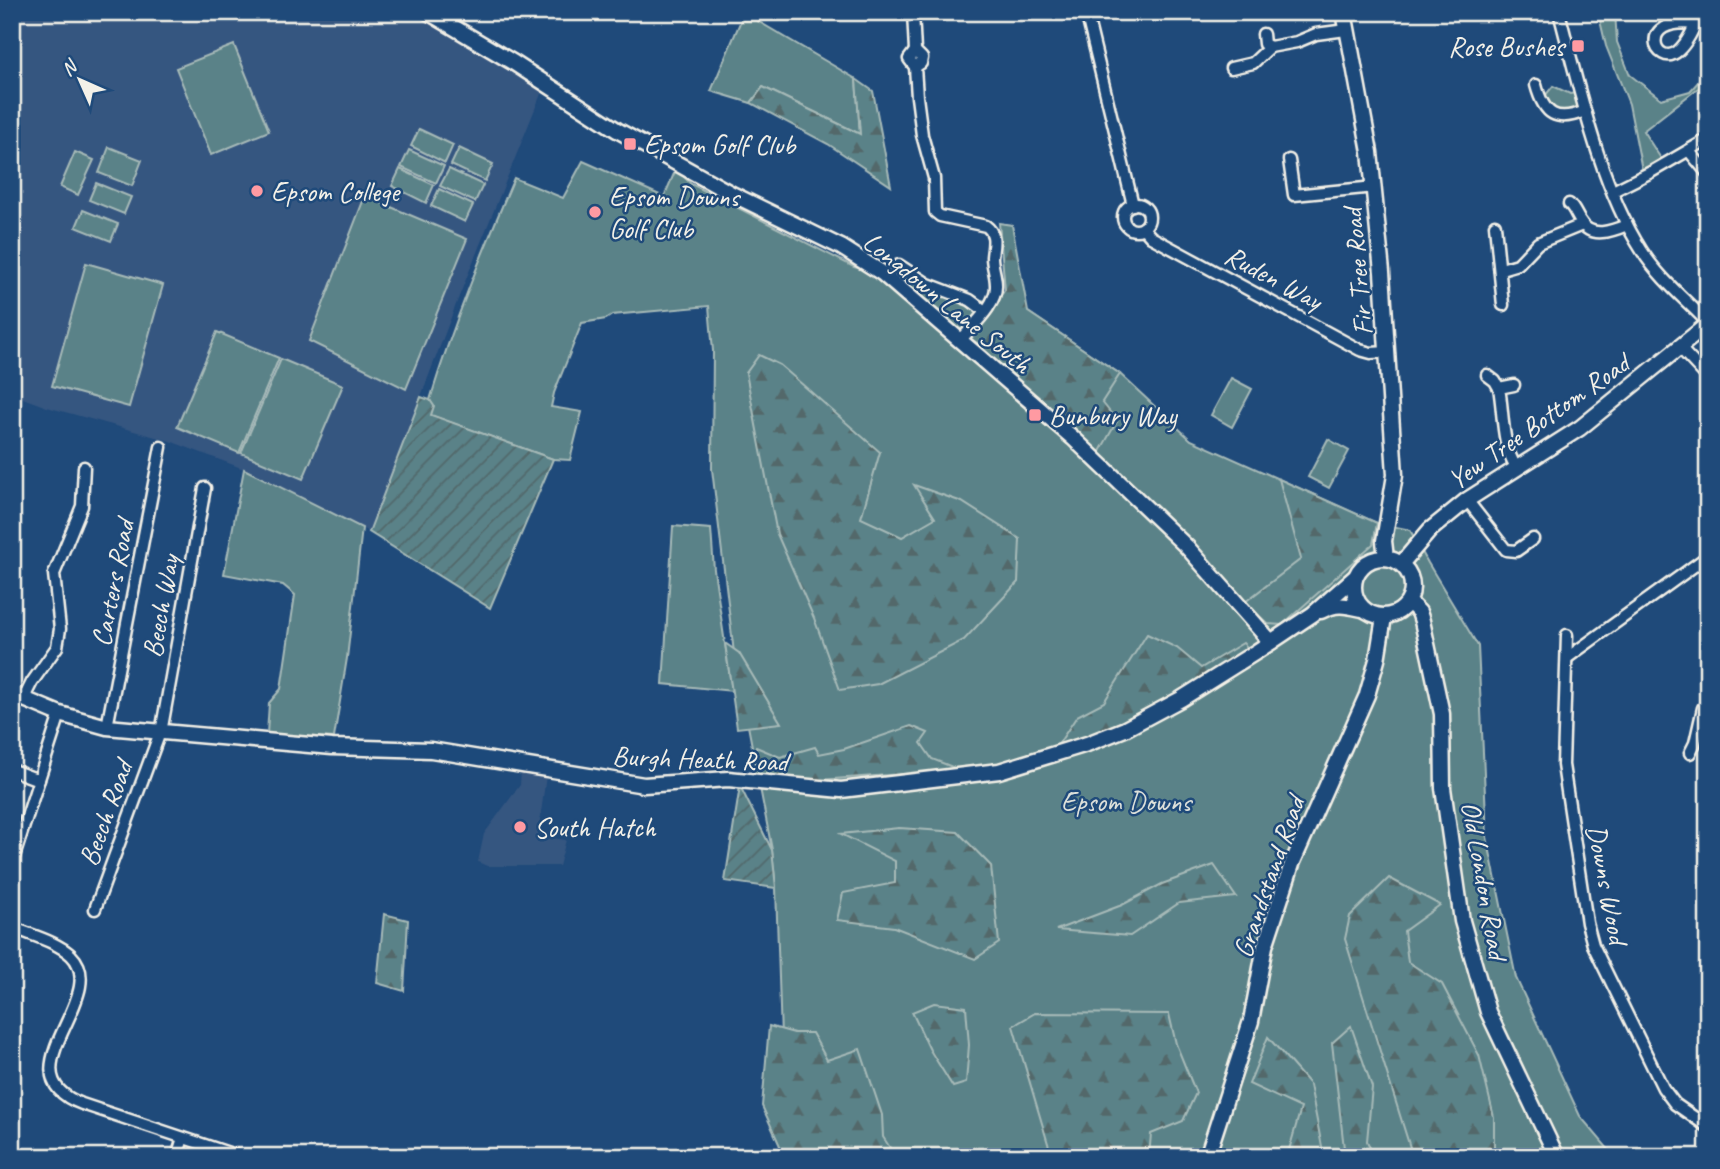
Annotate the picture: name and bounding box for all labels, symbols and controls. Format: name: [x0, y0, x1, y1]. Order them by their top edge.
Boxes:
place label: Rose Bushes: [1448, 29, 1566, 64]
marker: Rose Bushes: [1570, 38, 1586, 54]
north arrow: [46, 46, 116, 116]
text: N: [56, 54, 84, 81]
place label: Epsom Golf Club: [644, 127, 797, 162]
marker: Epsom Golf Club: [622, 136, 638, 152]
place label: Epsom College: [271, 174, 401, 209]
place label: Epsom Downs Golf Club: [609, 179, 741, 246]
marker: Epsom College: [249, 183, 265, 199]
street label: Fir Tree Road: [1334, 203, 1380, 337]
marker: Epsom Downs Golf Club: [587, 204, 603, 220]
street label: Longdown Lane South: [856, 224, 1040, 382]
street label: Ruden Way: [1219, 237, 1331, 319]
street label: Yew Tree Bottom Road: [1441, 343, 1639, 497]
place label: Bunbury Way: [1049, 398, 1179, 433]
marker: Bunbury Way: [1027, 407, 1043, 423]
street label: Carters Road: [83, 513, 143, 649]
street label: Beech Way: [134, 550, 187, 660]
street label: Burgh Heath Road: [612, 738, 792, 779]
street label: Beech Road: [70, 752, 142, 870]
park label: Epsom Downs: [1061, 784, 1193, 819]
street label: Grandstand Road: [1225, 788, 1314, 962]
street label: Old London Road: [1453, 798, 1516, 966]
place label: South Hatch: [534, 810, 657, 845]
marker: South Hatch: [512, 819, 528, 835]
street label: Downs Wood: [1579, 822, 1637, 950]

